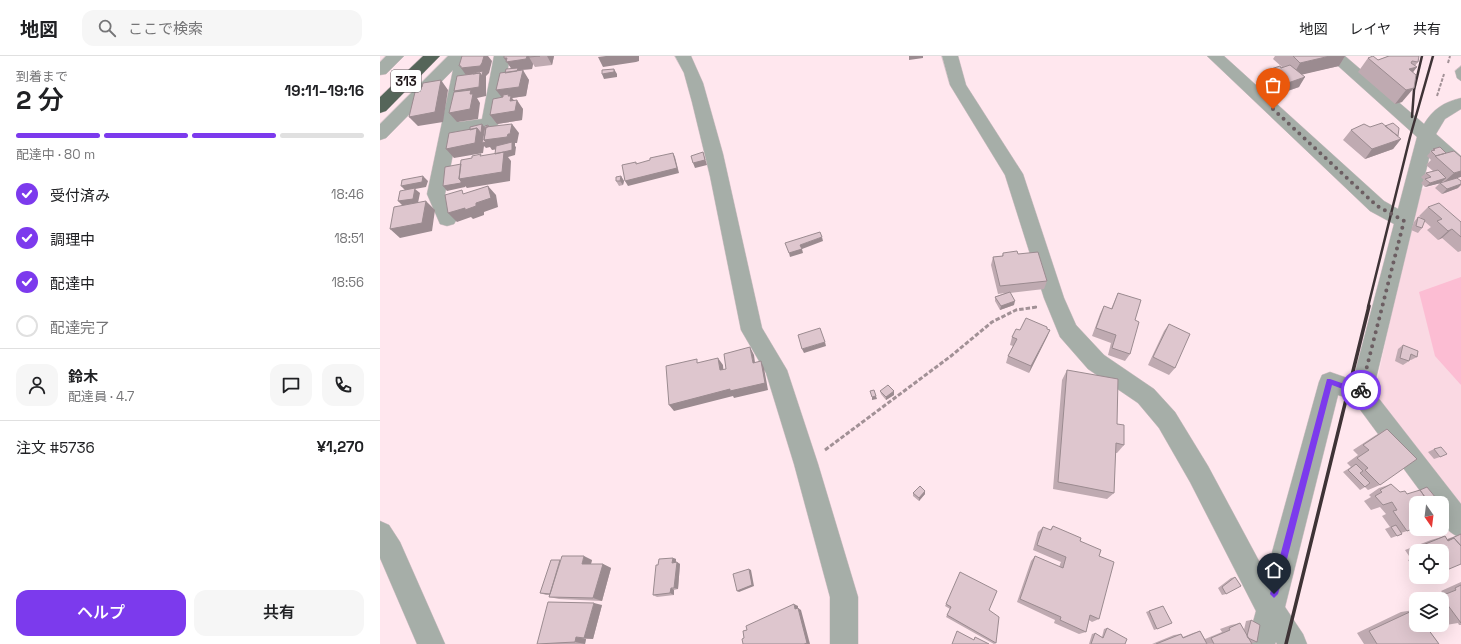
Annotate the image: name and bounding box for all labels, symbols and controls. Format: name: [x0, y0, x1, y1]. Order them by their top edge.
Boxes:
search box: [82, 10, 362, 46]
text: 地図: [20, 17, 58, 42]
icon: search: [96, 17, 118, 39]
text: ここで検索: [128, 19, 203, 38]
text: 地図: [1299, 20, 1327, 38]
text: レイヤ: [1349, 20, 1391, 38]
text: 共有: [1413, 20, 1441, 38]
text: 到着まで: [16, 68, 68, 85]
pin: [1256, 68, 1290, 109]
road number: 313: [391, 70, 421, 92]
icon: bag: [1262, 74, 1284, 96]
text: 19:11–19:16: [285, 81, 364, 100]
text: 2 分: [16, 83, 64, 117]
text: 配達中 · 80 m: [16, 146, 95, 163]
icon: check: [16, 183, 38, 205]
text: 受付済み: [50, 186, 110, 205]
text: 18:46: [331, 186, 364, 203]
icon: check: [16, 227, 38, 249]
text: 調理中: [50, 230, 95, 249]
text: 18:51: [334, 230, 364, 247]
icon: check: [16, 271, 38, 293]
text: 配達中: [50, 274, 95, 293]
text: 18:56: [331, 274, 364, 291]
text: 配達完了: [50, 318, 110, 337]
button: person: [16, 364, 58, 406]
button: chat: [270, 364, 312, 406]
button: phone: [322, 364, 364, 406]
text: 鈴木: [68, 367, 98, 386]
courier: [1341, 370, 1381, 410]
icon: bike: [1350, 379, 1372, 401]
text: 配達員 · 4.7: [68, 388, 134, 405]
text: ¥1,270: [317, 437, 364, 456]
text: 注文 #5736: [16, 438, 95, 457]
north arrow: [1409, 496, 1449, 536]
map controls: [1409, 496, 1449, 632]
button: locate: [1409, 544, 1449, 584]
pin: [1257, 553, 1291, 594]
icon: home: [1263, 559, 1285, 581]
button: ヘルプ: [16, 590, 186, 636]
button: 共有: [194, 590, 364, 636]
button: layers: [1409, 592, 1449, 632]

